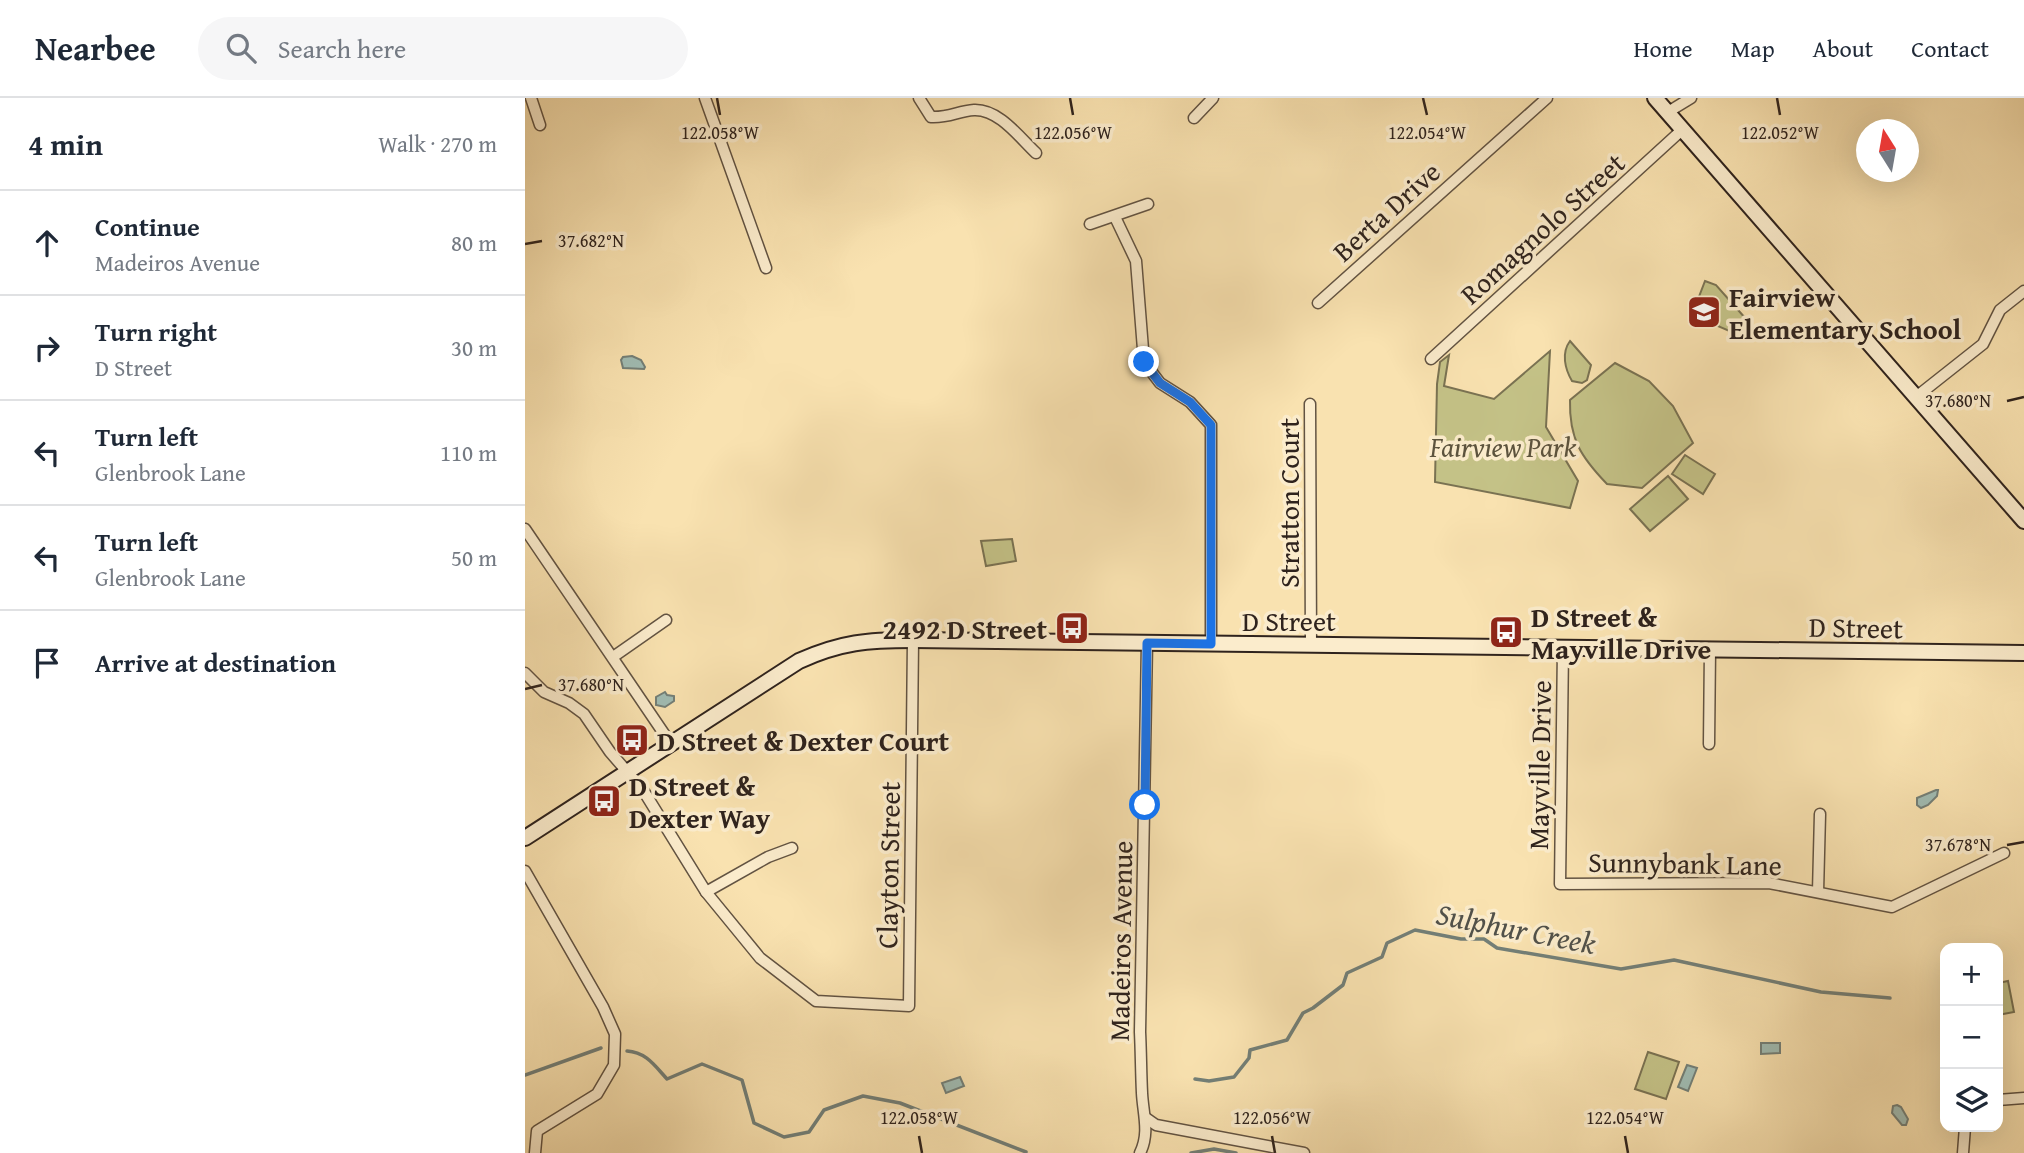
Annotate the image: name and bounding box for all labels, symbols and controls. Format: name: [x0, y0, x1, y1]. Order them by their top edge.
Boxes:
search box: [198, 17, 688, 80]
text: Nearbee: [35, 24, 156, 72]
icon: search: [222, 29, 260, 67]
text: Search here: [278, 29, 406, 68]
text: Home: [1634, 31, 1693, 66]
text: Map: [1731, 31, 1775, 66]
text: About: [1813, 31, 1873, 66]
text: Contact: [1911, 31, 1989, 66]
text: 122.058°W: [681, 119, 760, 146]
text: 122.056°W: [1034, 119, 1113, 146]
text: 122.054°W: [1388, 119, 1467, 146]
text: 122.052°W: [1741, 119, 1820, 146]
north arrow: [1856, 119, 1919, 182]
text: 4 min: [28, 122, 103, 166]
text: Walk · 270 m: [378, 127, 497, 160]
street label: Romagnolo Street: [1450, 143, 1634, 313]
street label: Berta Drive: [1323, 151, 1449, 271]
text: Continue: [95, 207, 200, 246]
icon: ahead: [28, 224, 66, 262]
text: 80 m: [451, 226, 497, 259]
text: 37.682°N: [558, 227, 624, 254]
text: Madeiros Avenue: [95, 246, 260, 279]
place label: Fairview Elementary School: [1729, 276, 1962, 349]
school or university icon: Fairview Elementary School: [1685, 293, 1723, 331]
text: Turn right: [95, 312, 217, 351]
icon: right: [28, 329, 66, 367]
text: 30 m: [451, 331, 497, 364]
route end: [1128, 346, 1159, 377]
text: D Street: [95, 351, 172, 384]
text: 37.680°N: [1925, 387, 1991, 414]
text: Turn left: [95, 417, 198, 456]
street label: Stratton Court: [1268, 418, 1309, 588]
park label: Fairview Park: [1429, 426, 1577, 467]
icon: left: [28, 434, 66, 472]
text: 110 m: [440, 436, 497, 469]
text: Glenbrook Lane: [95, 456, 246, 489]
text: Turn left: [95, 522, 198, 561]
icon: left: [28, 539, 66, 577]
text: 50 m: [451, 541, 497, 574]
text: Glenbrook Lane: [95, 561, 246, 594]
place label: D Street & Mayville Drive: [1531, 596, 1711, 669]
street label: D Street: [1242, 600, 1336, 641]
street label: D Street: [1809, 606, 1903, 648]
place label: 2492 D Street: [883, 608, 1047, 649]
bus stop icon: 2492 D Street: [1053, 609, 1091, 647]
bus stop icon: D Street & Mayville Drive: [1487, 613, 1525, 651]
text: Arrive at destination: [95, 643, 336, 682]
icon: arrive: [28, 644, 66, 682]
text: 37.680°N: [558, 671, 624, 698]
street label: Mayville Drive: [1517, 680, 1561, 850]
place label: D Street & Dexter Court: [657, 720, 950, 761]
bus stop icon: D Street & Dexter Court: [613, 721, 651, 759]
place label: D Street & Dexter Way: [629, 765, 771, 838]
street label: Clayton Street: [866, 781, 910, 949]
bus stop icon: D Street & Dexter Way: [585, 782, 623, 820]
route start: [1129, 789, 1160, 820]
text: 37.678°N: [1925, 831, 1991, 858]
street label: Madeiros Avenue: [1098, 840, 1142, 1042]
street label: Sunnybank Lane: [1588, 841, 1782, 885]
water label: Sulphur Creek: [1433, 891, 1600, 965]
map controls: [1940, 943, 2003, 1132]
button: +: [1940, 943, 2003, 1006]
button: −: [1940, 1006, 2003, 1069]
button: layers: [1940, 1069, 2003, 1132]
text: 122.058°W: [880, 1104, 959, 1131]
text: 122.056°W: [1233, 1104, 1312, 1131]
text: 122.054°W: [1586, 1104, 1665, 1131]

